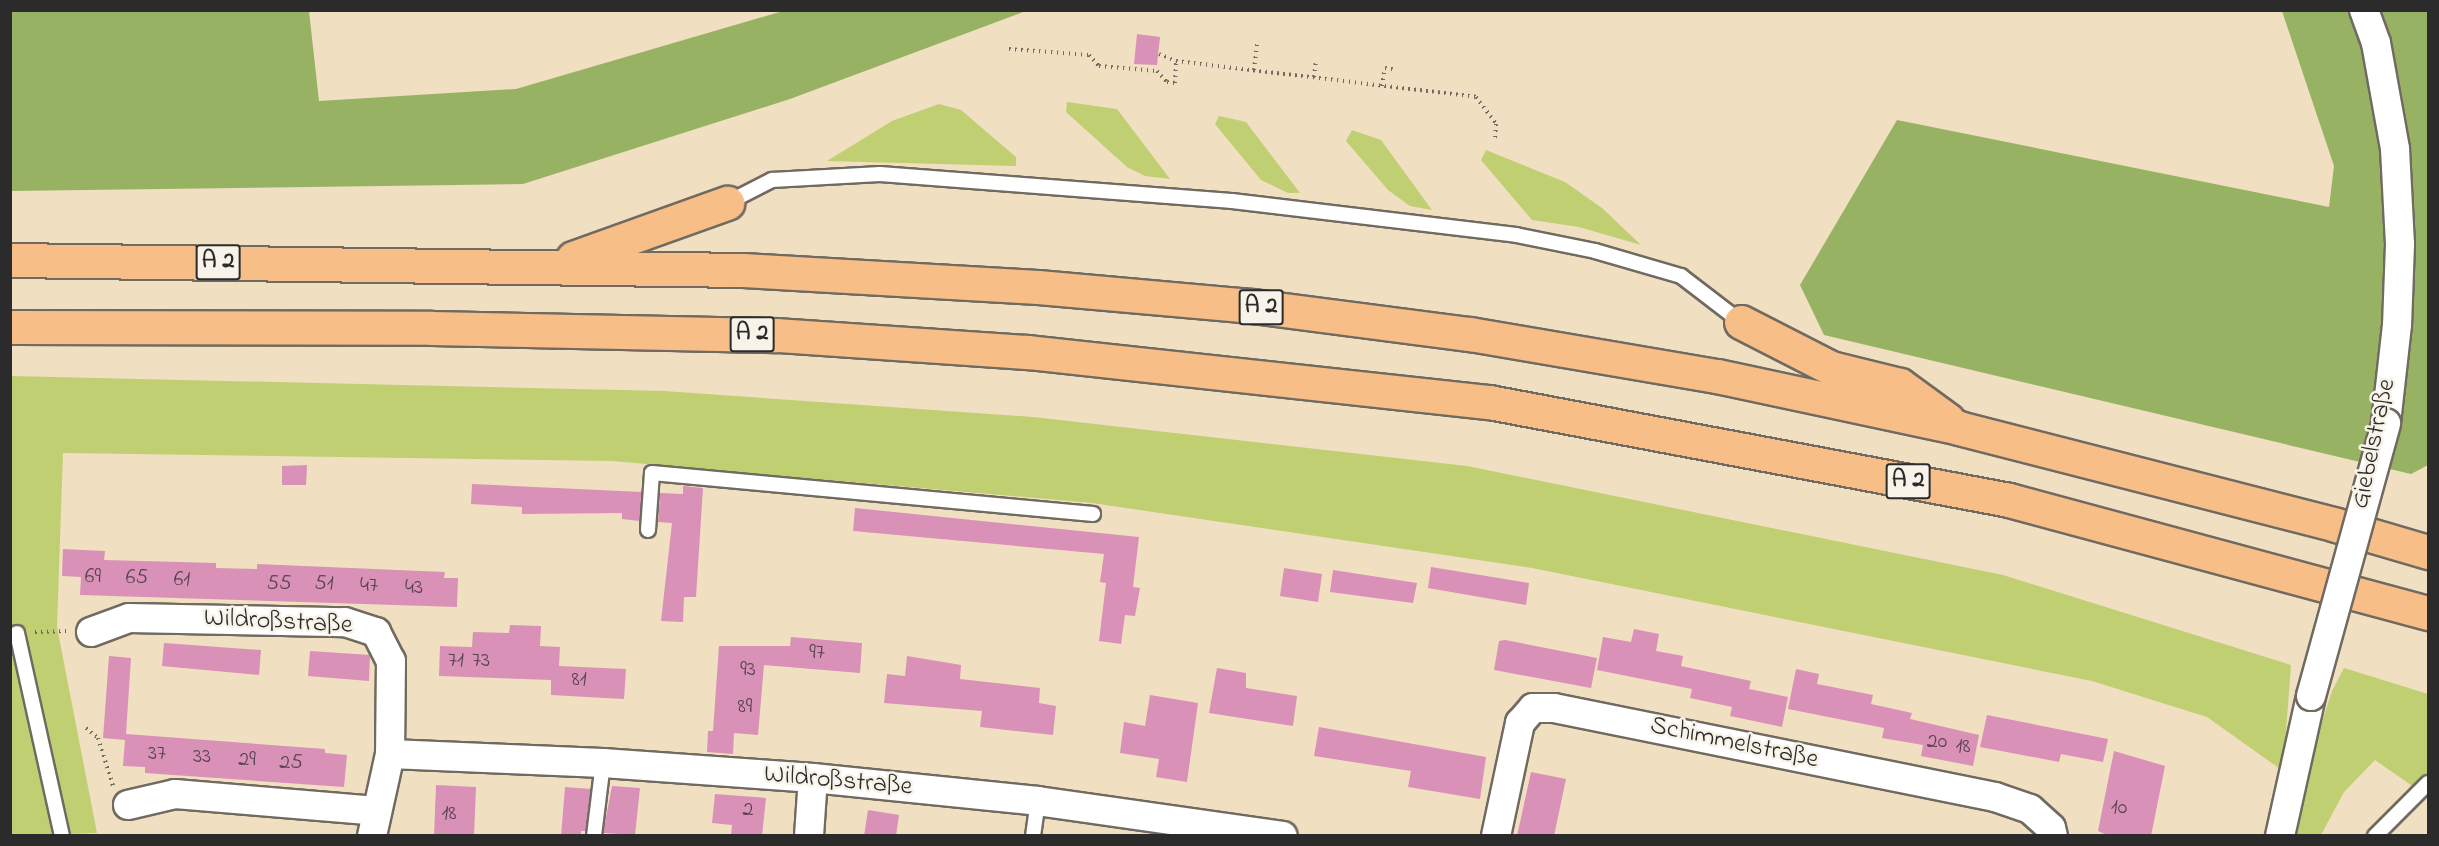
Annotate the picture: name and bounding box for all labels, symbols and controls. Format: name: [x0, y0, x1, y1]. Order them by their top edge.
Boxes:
road number: A 2: [196, 241, 240, 283]
road number: A 2: [1238, 286, 1284, 328]
road number: A 2: [730, 313, 774, 355]
street label: Giebelstraße: [2346, 376, 2404, 512]
road number: A 2: [1886, 460, 1930, 502]
house number: 69: [85, 565, 101, 591]
house number: 65: [126, 566, 148, 592]
house number: 61: [174, 568, 190, 594]
house number: 55: [266, 572, 292, 598]
house number: 51: [314, 572, 334, 598]
house number: 47: [360, 574, 378, 600]
house number: 43: [405, 576, 423, 602]
street label: Wildroßstraße: [203, 604, 353, 642]
house number: 97: [809, 641, 825, 667]
house number: 71: [448, 649, 464, 675]
house number: 73: [472, 649, 490, 675]
house number: 93: [740, 658, 756, 684]
house number: 81: [571, 668, 587, 694]
house number: 89: [738, 695, 752, 721]
street label: Schimmelstraße: [1647, 711, 1821, 777]
house number: 20: [1927, 730, 1947, 756]
house number: 18: [1955, 735, 1971, 761]
house number: 37: [148, 742, 166, 768]
house number: 33: [193, 745, 211, 771]
house number: 29: [238, 748, 256, 774]
house number: 25: [279, 751, 303, 777]
street label: Wildroßstraße: [763, 760, 913, 804]
house number: 10: [2111, 796, 2127, 822]
house number: 2: [743, 798, 753, 824]
house number: 18: [441, 802, 457, 828]

